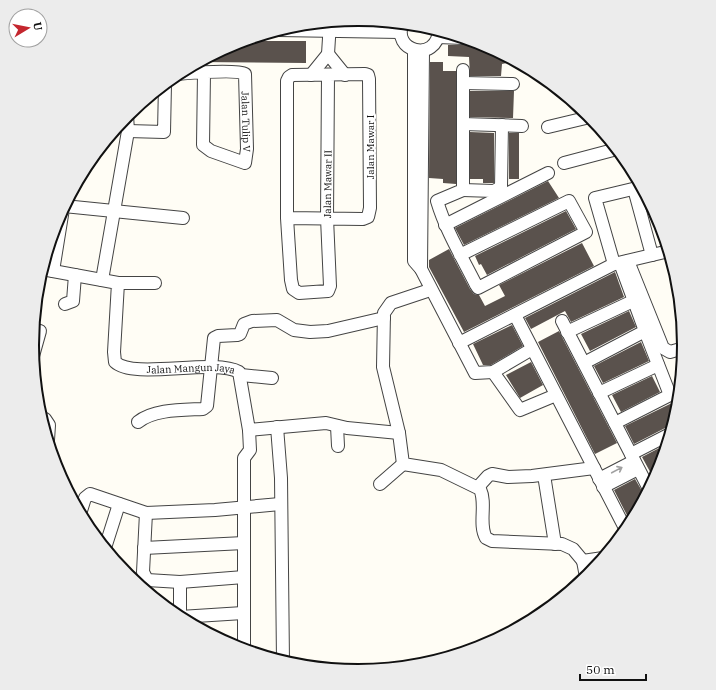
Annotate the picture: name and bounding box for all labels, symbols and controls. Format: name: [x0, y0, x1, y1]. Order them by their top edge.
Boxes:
north arrow: [8, 8, 48, 48]
text: U: [30, 21, 46, 32]
street label: Jalan Tulip V: [238, 91, 253, 153]
street label: Jalan Mawar I: [364, 115, 377, 179]
street label: Jalan Mawar II: [321, 150, 334, 218]
street label: Jalan Mangun Jaya: [146, 361, 237, 377]
one-way arrow: [611, 466, 623, 473]
scale bar: [580, 656, 646, 682]
text: 50 m: [586, 662, 615, 677]

